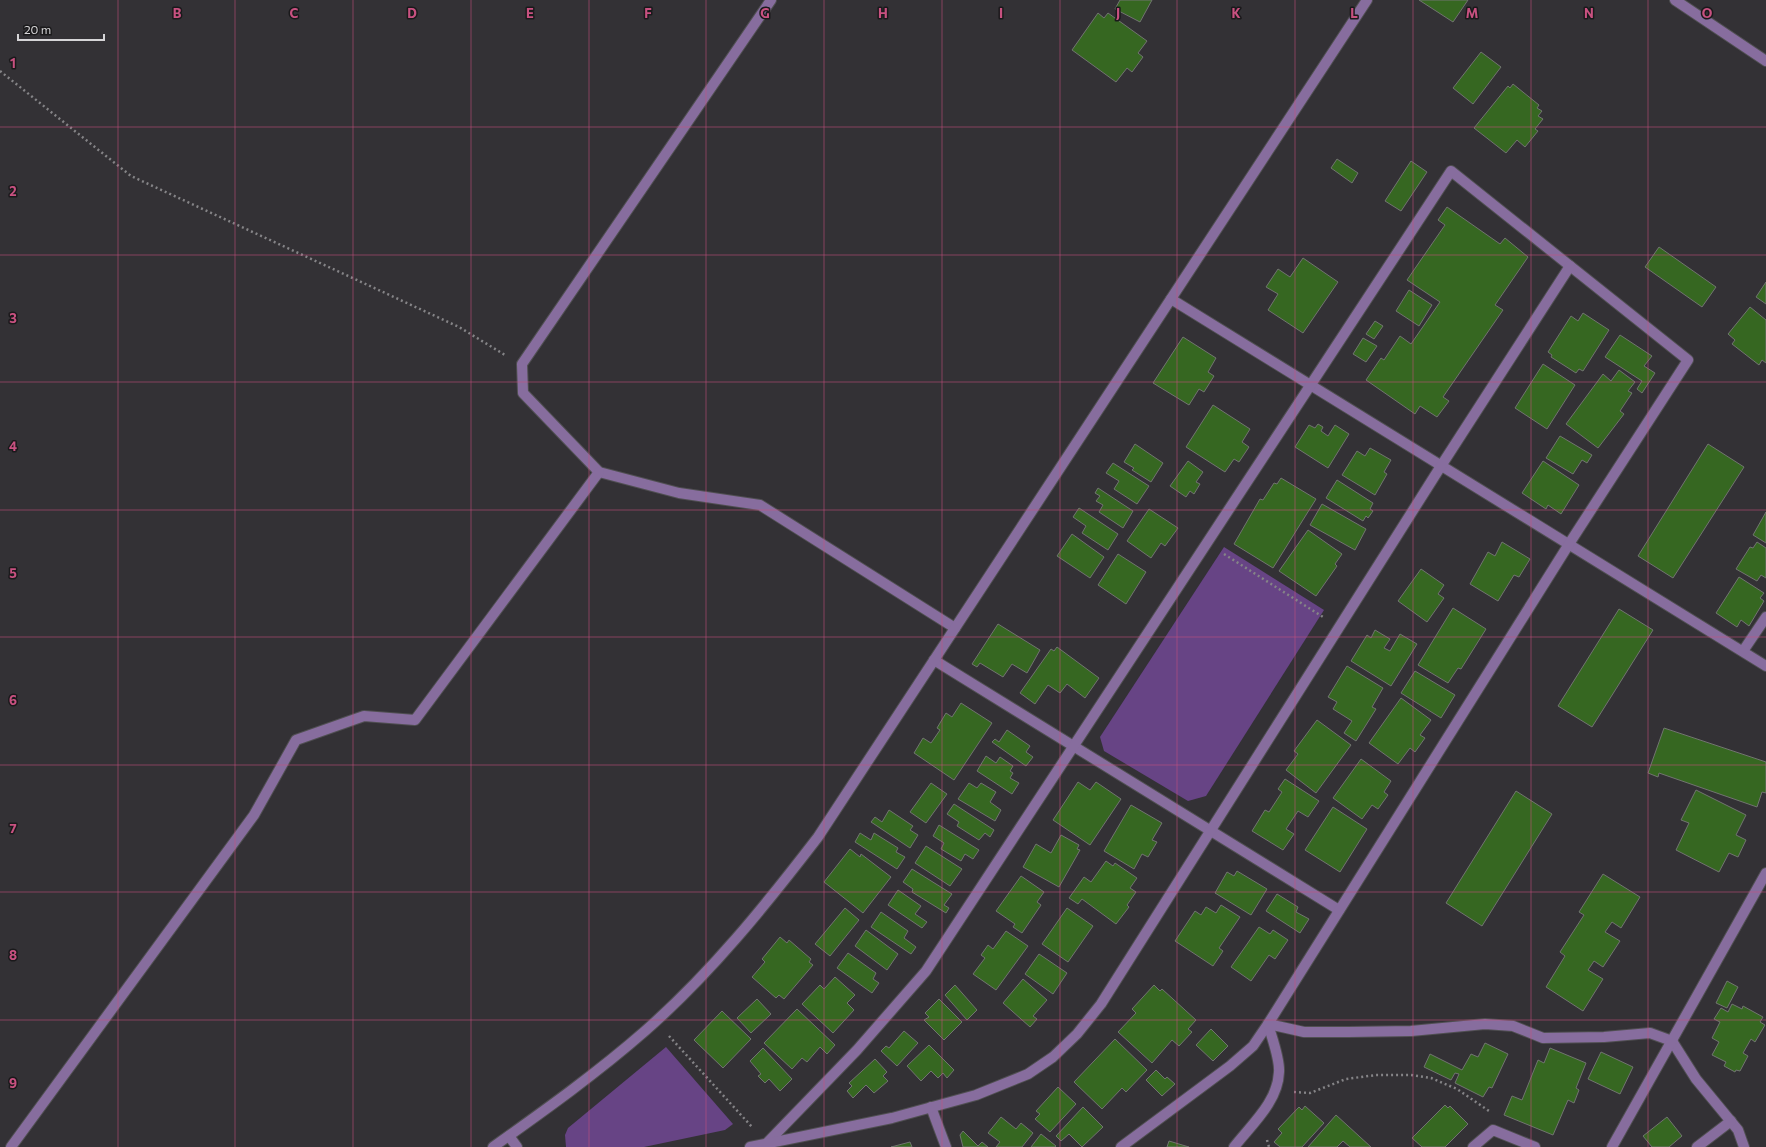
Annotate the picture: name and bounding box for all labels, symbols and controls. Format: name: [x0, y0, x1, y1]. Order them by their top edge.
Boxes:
text: B: [173, 5, 182, 21]
text: C: [290, 5, 299, 21]
text: D: [407, 5, 417, 21]
text: E: [526, 5, 534, 21]
text: F: [644, 5, 652, 21]
text: G: [760, 5, 770, 21]
text: H: [878, 5, 888, 21]
text: I: [999, 5, 1003, 21]
text: J: [1116, 5, 1120, 21]
text: K: [1231, 5, 1241, 21]
text: L: [1350, 5, 1358, 21]
text: M: [1466, 5, 1478, 21]
text: N: [1584, 5, 1594, 21]
text: O: [1702, 5, 1713, 21]
scale bar: [18, 16, 104, 42]
text: 20 m: [24, 22, 51, 36]
text: 1: [10, 55, 16, 71]
text: 2: [9, 183, 17, 199]
text: 3: [9, 310, 17, 326]
text: 4: [9, 438, 17, 454]
text: 5: [9, 565, 17, 581]
text: 6: [9, 692, 17, 708]
text: 7: [9, 820, 17, 836]
text: 8: [9, 947, 17, 963]
text: 9: [9, 1075, 17, 1091]

